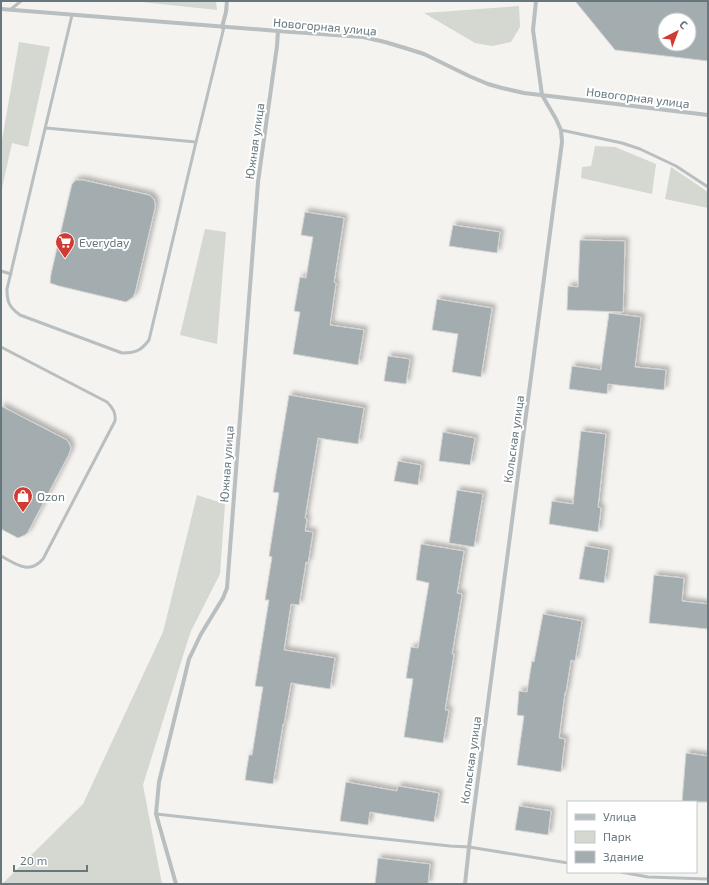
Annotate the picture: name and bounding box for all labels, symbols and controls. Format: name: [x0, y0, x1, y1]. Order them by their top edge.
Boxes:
north arrow: [657, 12, 697, 52]
street label: Новогорная улица: [273, 14, 377, 39]
text: С: [677, 17, 691, 32]
street label: Новогорная улица: [585, 84, 690, 111]
street label: Южная улица: [242, 102, 267, 180]
supermarket icon: Everyday: [54, 231, 76, 259]
place label: Everyday: [79, 235, 130, 249]
street label: Кольская улица: [500, 394, 527, 484]
street label: Южная улица: [216, 425, 237, 503]
shop icon: Ozon: [12, 485, 34, 513]
place label: Ozon: [37, 489, 65, 503]
street label: Кольская улица: [457, 715, 484, 805]
legend: [567, 801, 697, 873]
text: Улица: [603, 809, 636, 823]
text: Парк: [603, 829, 632, 843]
scale bar: [14, 847, 87, 873]
text: Здание: [603, 849, 644, 863]
text: 20 m: [20, 853, 47, 867]

